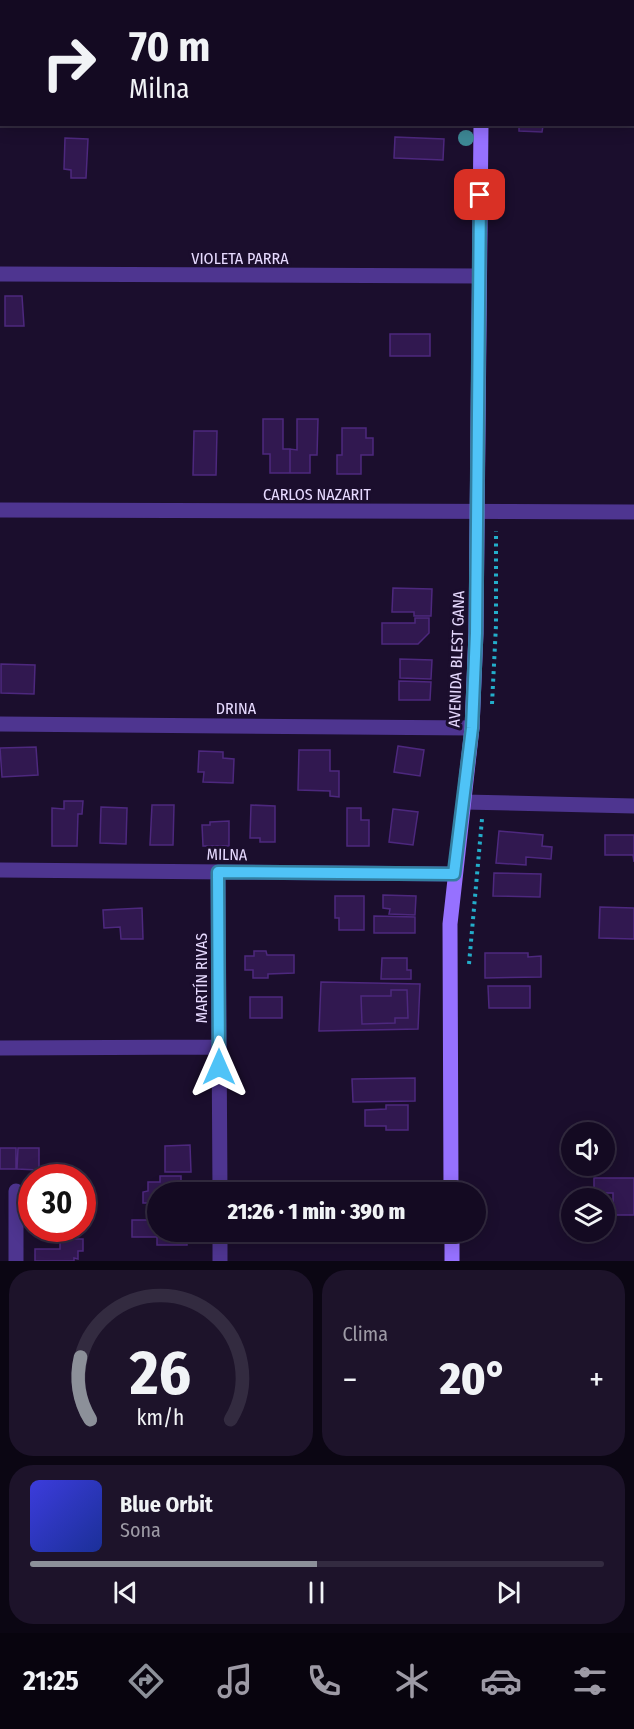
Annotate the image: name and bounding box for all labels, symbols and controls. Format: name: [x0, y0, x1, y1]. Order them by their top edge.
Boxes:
text: 70 m: [129, 22, 210, 72]
icon: right: [30, 24, 108, 102]
text: Milna: [129, 73, 190, 105]
pin: [454, 169, 505, 220]
icon: arrive: [463, 178, 496, 211]
street label: VIOLETA PARRA: [191, 249, 289, 268]
street label: CARLOS NAZARIT: [263, 485, 371, 504]
street label: AVENIDA BLEST GANA: [445, 590, 468, 728]
street label: DRINA: [216, 699, 257, 718]
street label: MILNA: [206, 845, 248, 864]
street label: MARTÍN RIVAS: [192, 933, 211, 1023]
position arrow: [187, 1035, 251, 1099]
map controls: [561, 1122, 615, 1242]
button: sound: [561, 1122, 615, 1176]
speed limit sign: 30: [18, 1164, 96, 1242]
button: layers: [561, 1188, 615, 1242]
text: 21:26 · 1 min · 390 m: [228, 1198, 405, 1225]
text: Clima: [343, 1322, 388, 1346]
text: 26: [129, 1336, 192, 1411]
text: 20°: [440, 1352, 507, 1406]
text: −: [343, 1360, 357, 1400]
text: +: [589, 1360, 604, 1400]
text: km/h: [137, 1405, 185, 1431]
text: Blue Orbit: [120, 1491, 213, 1518]
text: Sona: [120, 1518, 161, 1542]
icon: previous: [109, 1576, 142, 1609]
icon: pause: [300, 1576, 333, 1609]
icon: next: [492, 1576, 525, 1609]
icon: directions: [125, 1660, 167, 1702]
icon: music: [214, 1660, 256, 1702]
icon: phone: [303, 1660, 345, 1702]
icon: climate: [391, 1660, 433, 1702]
icon: car: [480, 1660, 522, 1702]
icon: filters: [569, 1660, 611, 1702]
text: 21:25: [23, 1665, 79, 1697]

